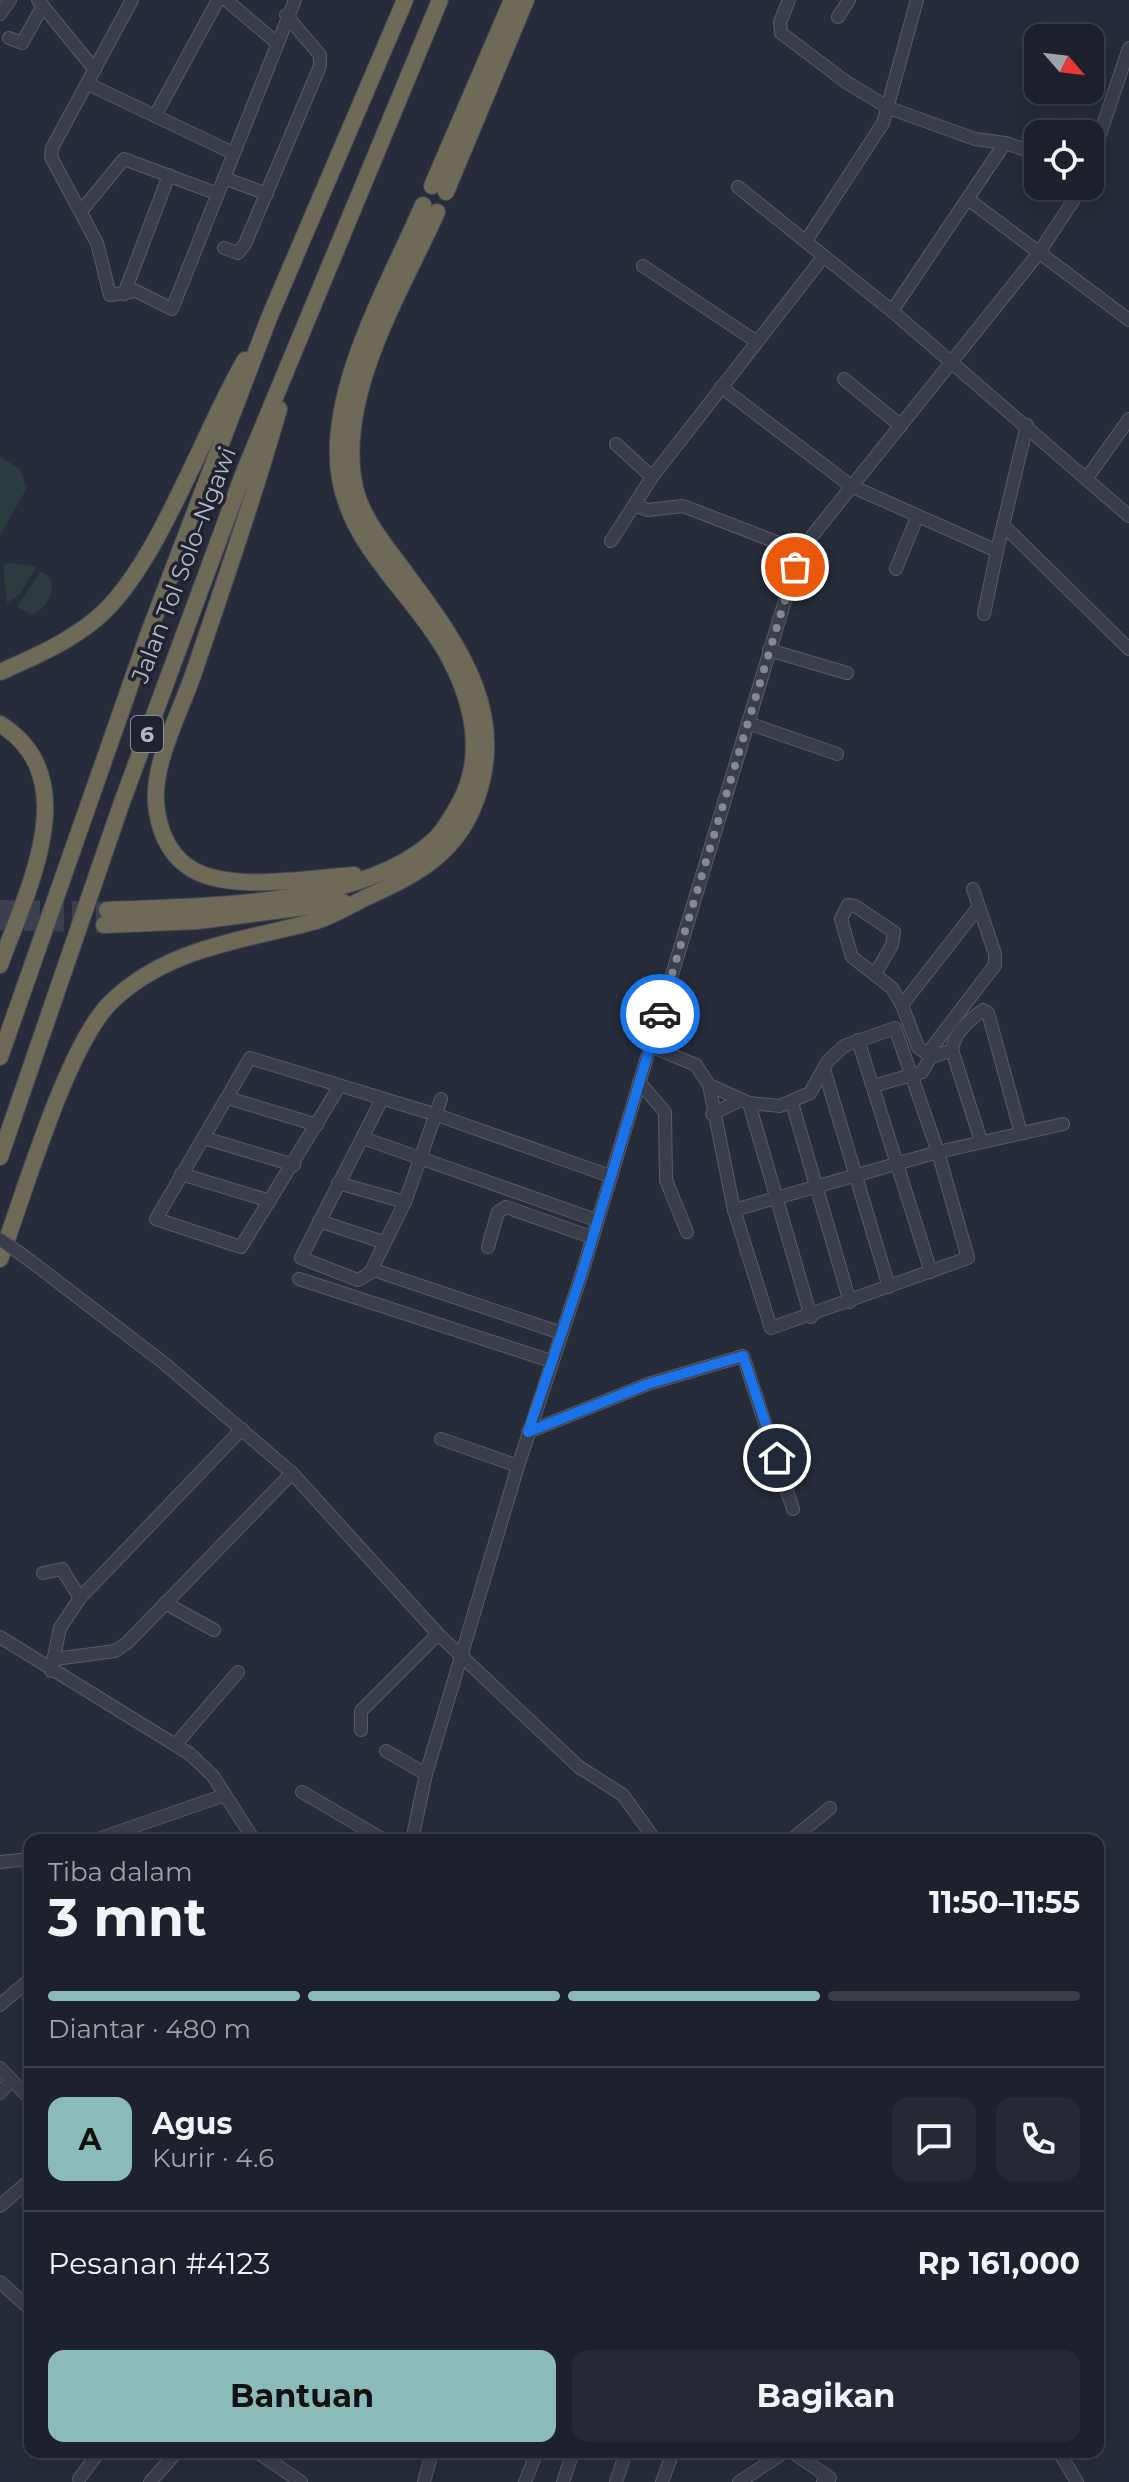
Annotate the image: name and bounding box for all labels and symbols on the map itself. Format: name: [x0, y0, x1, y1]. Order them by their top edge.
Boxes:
north arrow: [1024, 24, 1104, 104]
street label: Jalan Tol Solo–Ngawi: [125, 443, 242, 688]
pin: [761, 533, 829, 601]
road number: 6: [131, 716, 163, 752]
courier: [620, 974, 700, 1054]
pin: [743, 1424, 811, 1492]

